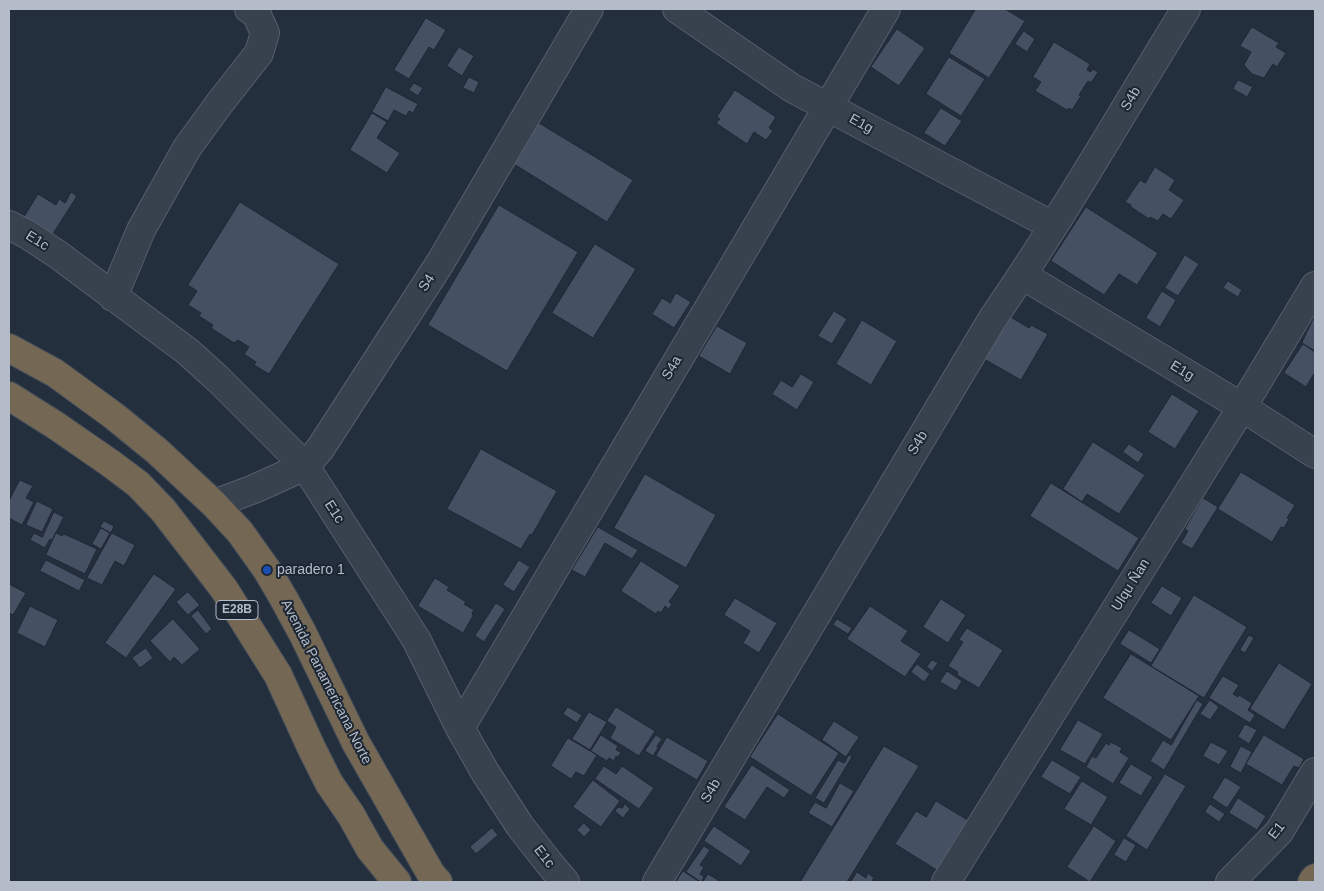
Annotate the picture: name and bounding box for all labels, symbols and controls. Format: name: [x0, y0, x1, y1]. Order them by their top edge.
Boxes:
street label: S4b: [1117, 84, 1145, 114]
street label: E1g: [846, 111, 876, 137]
street label: E1c: [22, 227, 52, 255]
street label: S4: [415, 271, 439, 295]
street label: S4a: [658, 353, 686, 383]
street label: E1g: [1167, 357, 1197, 385]
street label: S4b: [904, 428, 932, 458]
street label: E1c: [320, 497, 348, 527]
street label: Ulqu Ñan: [1108, 556, 1154, 614]
place label: paradero 1: [277, 562, 345, 578]
marker: paradero 1: [261, 564, 273, 576]
street label: Avenida Panamericana Norte: [277, 597, 375, 767]
road number: E28B: [216, 600, 258, 620]
street label: S4b: [697, 776, 725, 806]
street label: E1: [1265, 819, 1289, 843]
street label: E1c: [530, 842, 558, 872]

